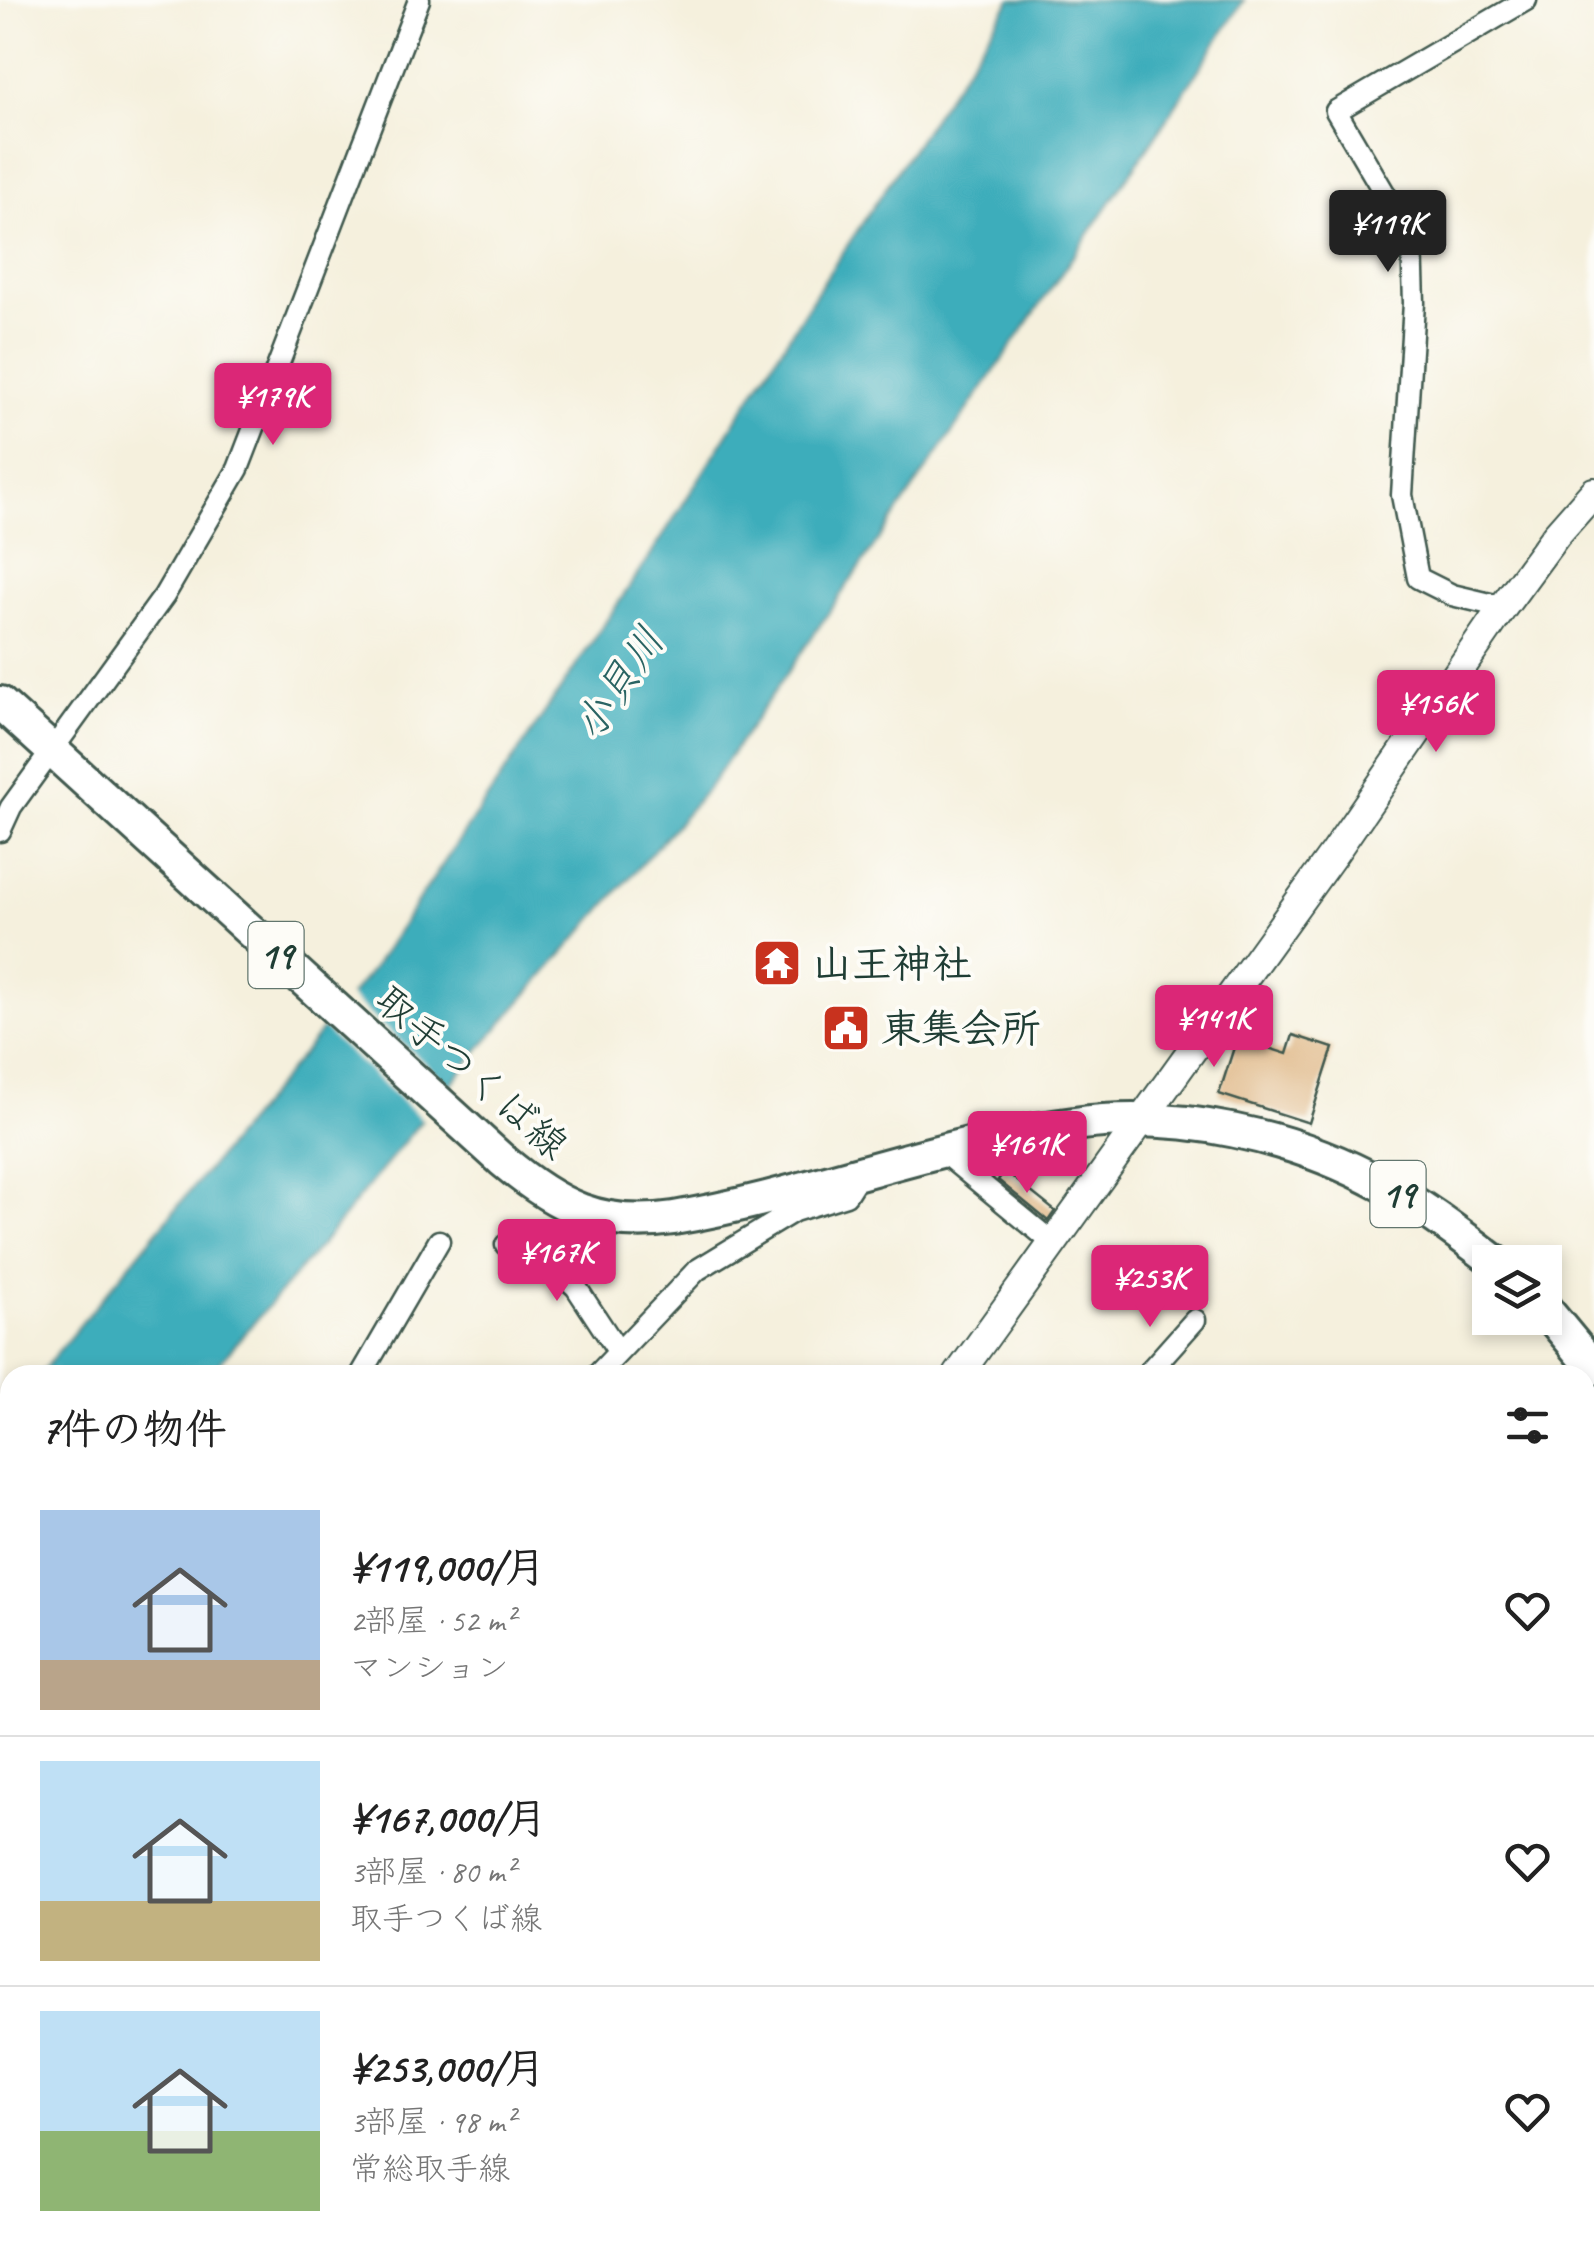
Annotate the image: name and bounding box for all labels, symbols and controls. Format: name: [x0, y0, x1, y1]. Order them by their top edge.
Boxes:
pin: ¥119K: [1318, 190, 1458, 275]
text: ¥119K: [1351, 202, 1425, 243]
pin: ¥179K: [203, 363, 343, 448]
text: ¥179K: [236, 375, 310, 416]
water label: 小貝川: [562, 617, 676, 751]
pin: ¥156K: [1366, 670, 1506, 755]
text: ¥156K: [1399, 682, 1473, 723]
road number: 19: [248, 922, 304, 988]
temple icon: 山王神社: [751, 937, 803, 989]
place label: 山王神社: [812, 939, 972, 989]
street label: 取手つくば線: [364, 975, 578, 1170]
pin: ¥141K: [1144, 985, 1284, 1070]
text: ¥141K: [1177, 997, 1251, 1038]
public building icon: 東集会所: [820, 1002, 872, 1054]
place label: 東集会所: [881, 1004, 1041, 1054]
pin: ¥161K: [957, 1111, 1097, 1196]
text: ¥161K: [990, 1123, 1064, 1164]
road number: 19: [1370, 1161, 1426, 1227]
pin: ¥167K: [487, 1219, 627, 1304]
text: ¥167K: [520, 1231, 594, 1272]
pin: ¥253K: [1080, 1245, 1220, 1330]
map controls: [1472, 1245, 1562, 1335]
button: layers: [1472, 1245, 1562, 1335]
text: ¥253K: [1113, 1257, 1187, 1298]
icon: filters: [1500, 1398, 1555, 1453]
text: 7件の物件: [40, 1403, 227, 1456]
text: ¥119,000/月: [350, 1541, 546, 1594]
icon: home: [120, 1550, 240, 1670]
icon: heart: [1500, 1583, 1555, 1638]
text: 2部屋 · 52 m²: [350, 1600, 515, 1641]
text: マンション: [350, 1647, 509, 1688]
text: ¥167,000/月: [350, 1792, 547, 1845]
icon: home: [120, 1801, 240, 1921]
icon: heart: [1500, 1834, 1555, 1889]
text: 3部屋 · 80 m²: [350, 1851, 515, 1892]
text: 取手つくば線: [350, 1898, 542, 1939]
text: ¥253,000/月: [350, 2042, 546, 2095]
icon: home: [120, 2051, 240, 2171]
icon: heart: [1500, 2084, 1555, 2139]
text: 3部屋 · 98 m²: [350, 2101, 515, 2142]
text: 常総取手線: [350, 2148, 510, 2189]

